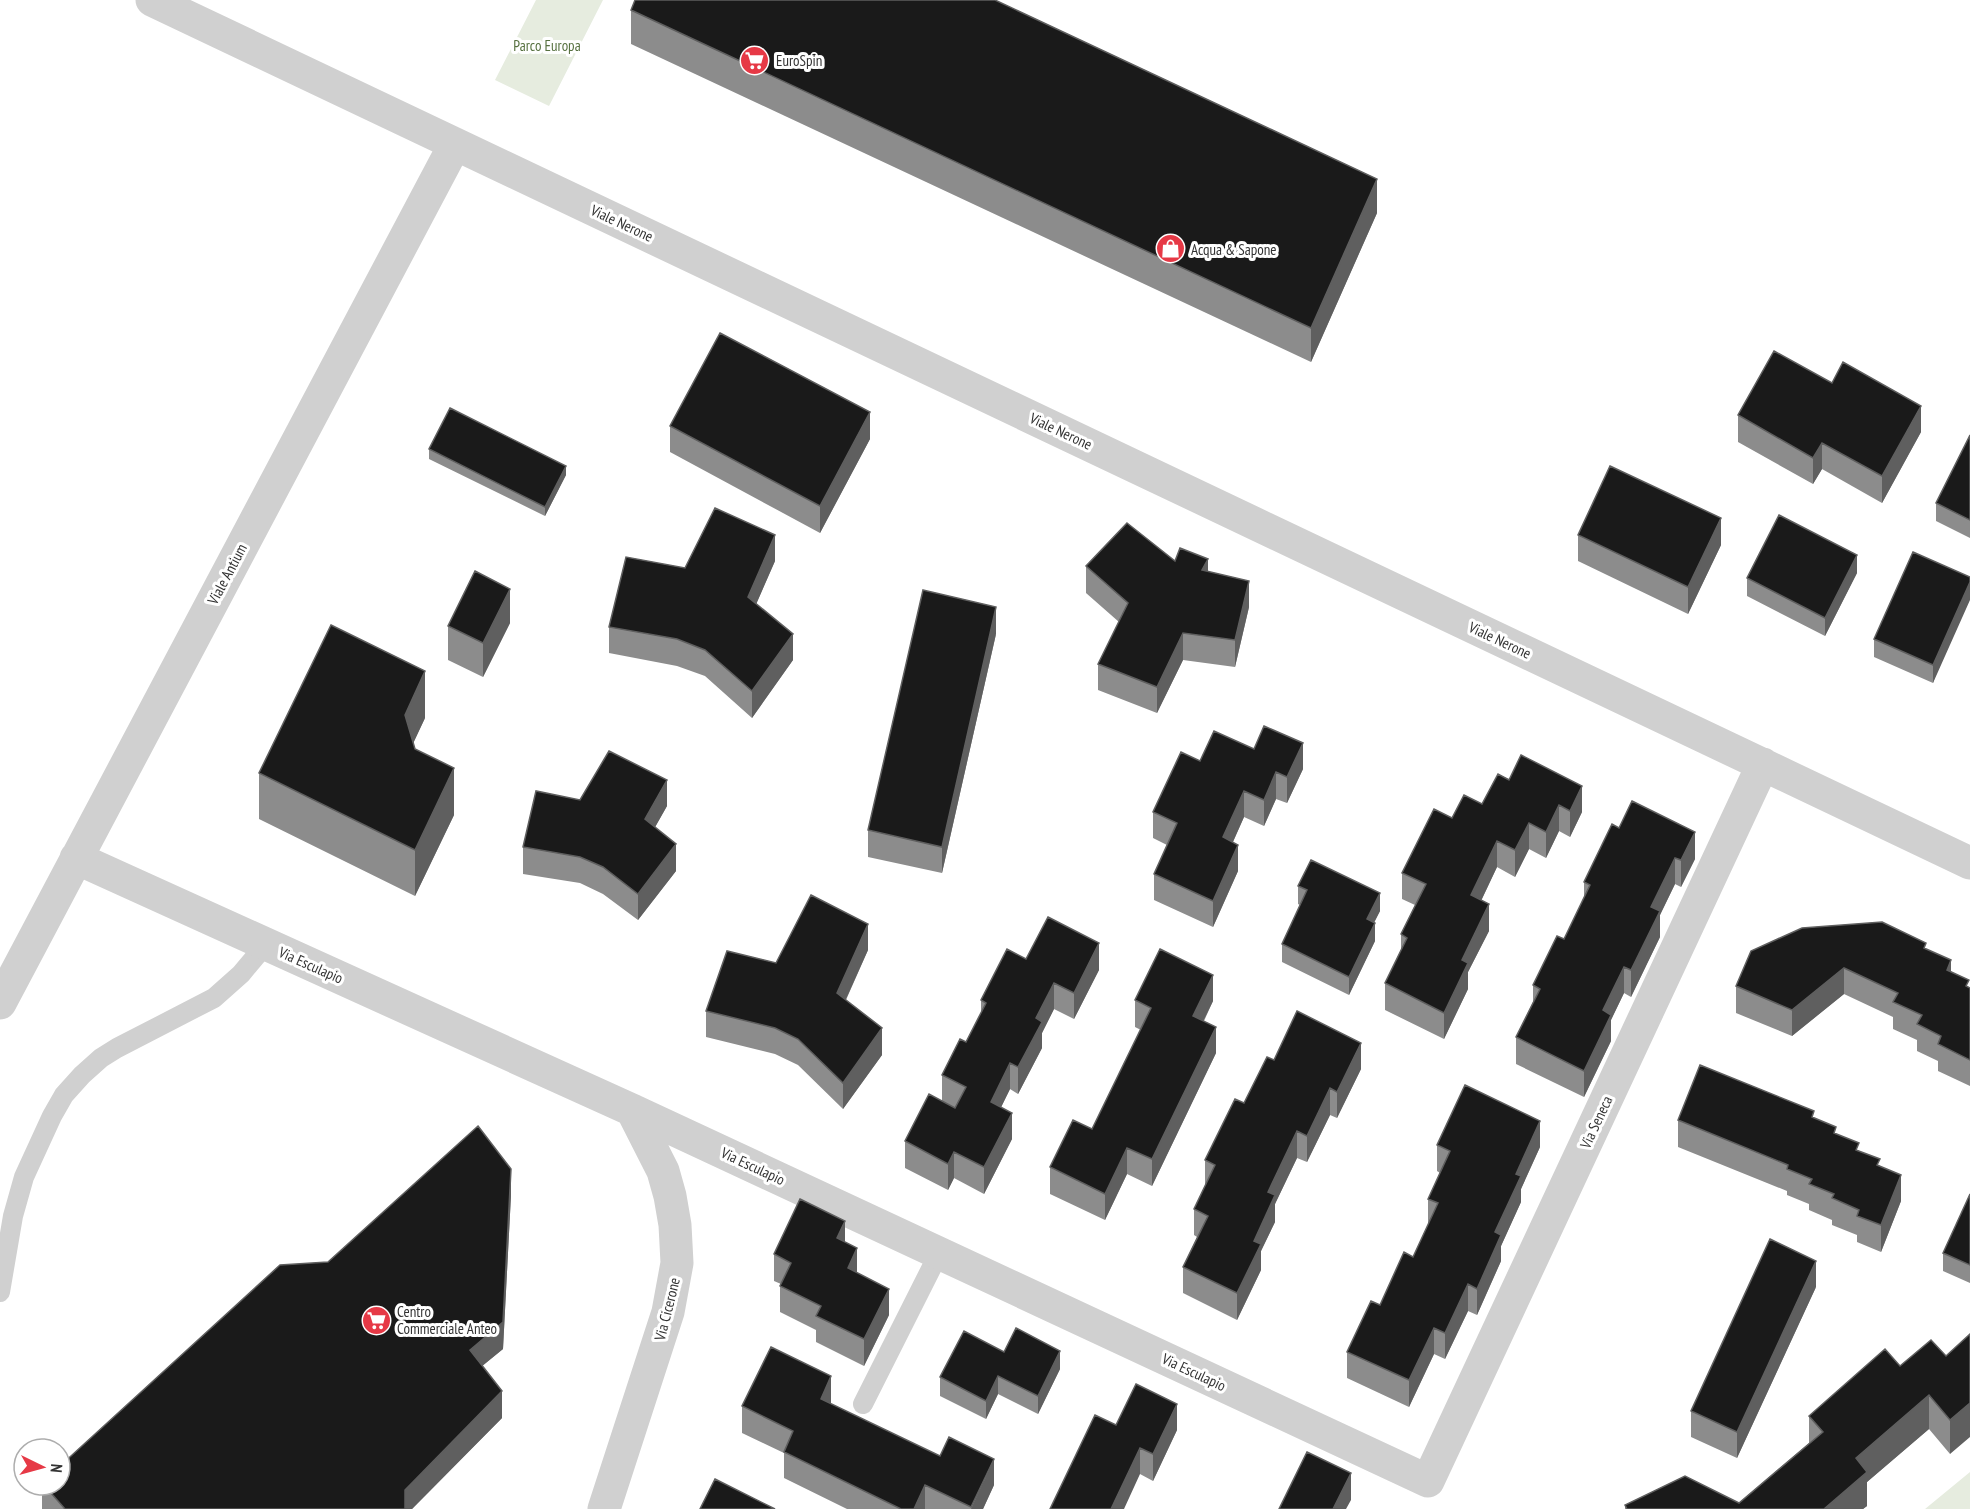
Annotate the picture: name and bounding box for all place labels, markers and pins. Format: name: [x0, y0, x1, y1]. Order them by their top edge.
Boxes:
supermarket icon: EuroSpin: [739, 44, 771, 76]
place label: EuroSpin: [776, 51, 822, 70]
shop icon: Acqua & Sapone: [1154, 233, 1186, 265]
place label: Acqua & Sapone: [1191, 240, 1276, 259]
place label: Centro Commerciale Anteo: [397, 1302, 497, 1338]
supermarket icon: Centro Commerciale Anteo: [360, 1304, 392, 1336]

